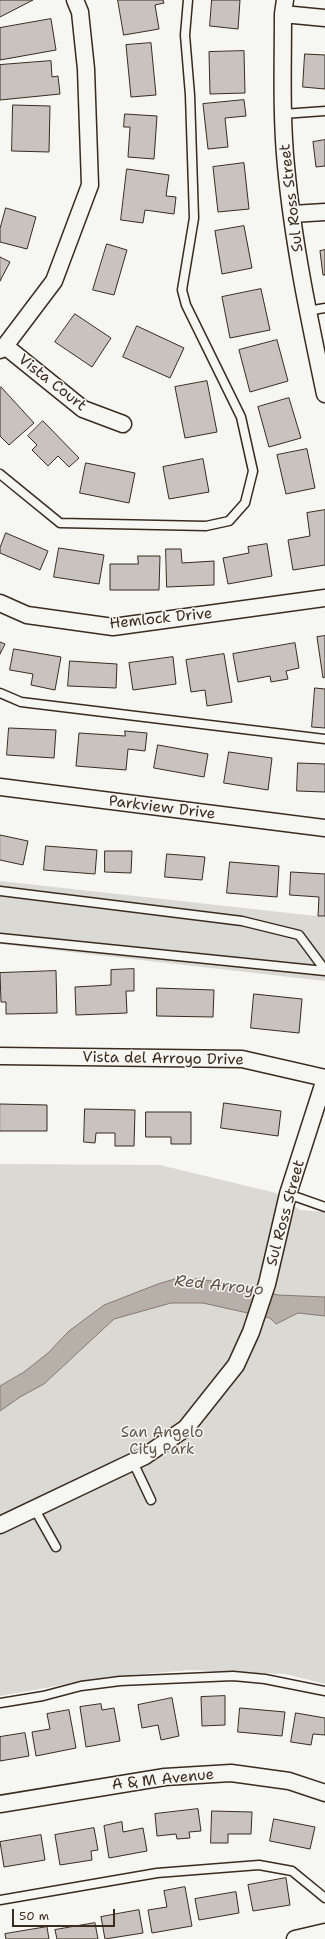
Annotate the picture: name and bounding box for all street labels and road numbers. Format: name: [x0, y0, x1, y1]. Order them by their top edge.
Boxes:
street label: Sul Ross Street: [276, 143, 308, 253]
street label: Vista Court: [14, 351, 90, 415]
street label: Hemlock Drive: [109, 605, 213, 633]
street label: Parkview Drive: [108, 793, 216, 823]
street label: Vista del Arroyo Drive: [82, 1049, 244, 1069]
street label: Sul Ross Street: [263, 1158, 309, 1268]
street label: A & M Avenue: [111, 1766, 215, 1794]

